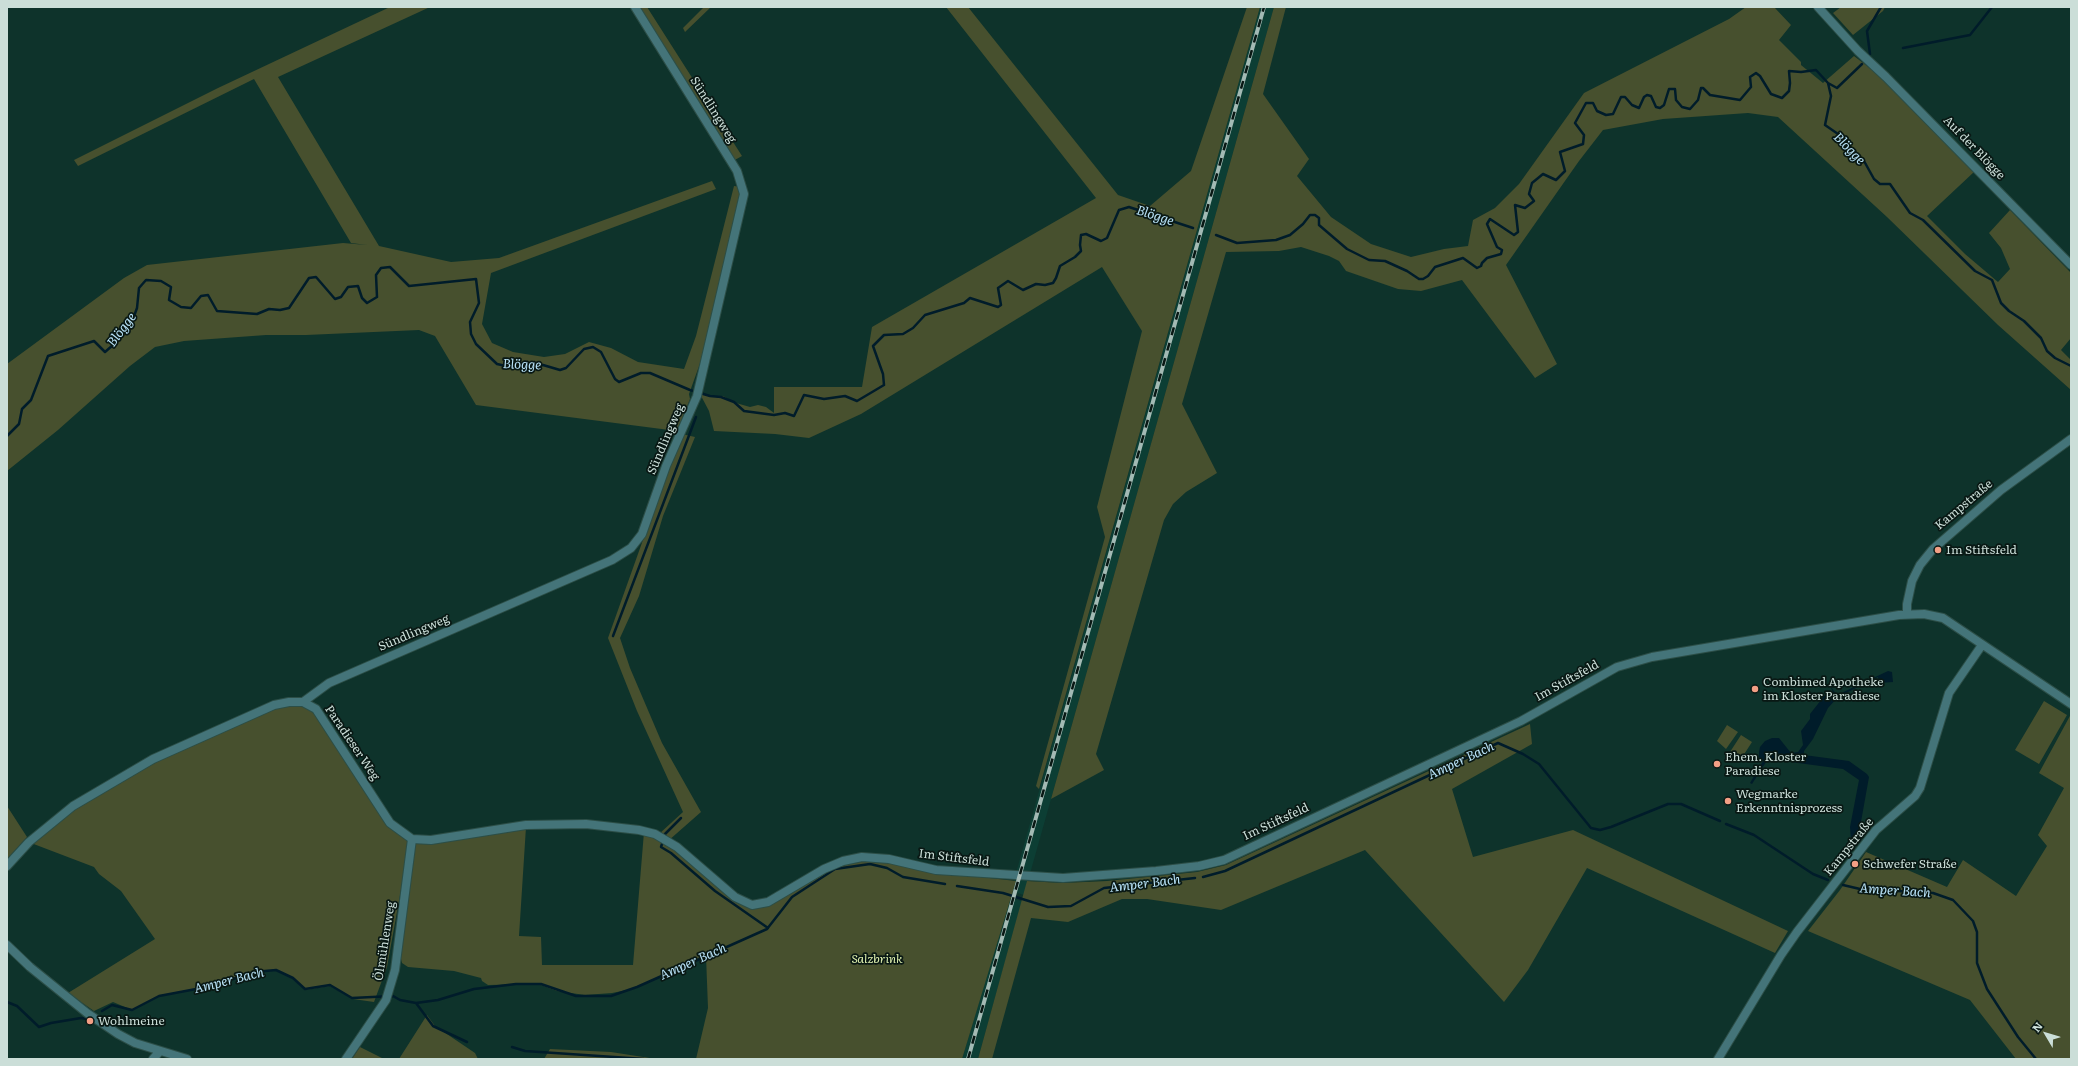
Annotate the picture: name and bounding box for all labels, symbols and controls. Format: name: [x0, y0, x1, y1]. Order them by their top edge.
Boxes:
street label: Sündlingweg: [687, 74, 739, 146]
street label: Auf der Blögge: [1940, 113, 2008, 183]
water label: Blögge: [1830, 130, 1868, 168]
water label: Blögge: [1134, 203, 1176, 229]
water label: Blögge: [104, 310, 140, 350]
water label: Blögge: [502, 357, 542, 373]
street label: Sündlingweg: [645, 401, 687, 477]
street label: Kampstraße: [1932, 477, 1996, 533]
place label: Im Stiftsfeld: [1946, 543, 2017, 557]
marker: Im Stiftsfeld: [1933, 545, 1943, 555]
street label: Sündlingweg: [376, 612, 452, 654]
street label: Im Stiftsfeld: [1532, 658, 1602, 704]
place label: Combimed Apotheke im Kloster Paradiese: [1763, 675, 1883, 703]
marker: Combimed Apotheke im Kloster Paradiese: [1750, 684, 1760, 694]
street label: Paradieser Weg: [322, 703, 382, 783]
water label: Amper Bach: [1425, 739, 1497, 783]
place label: Ehem. Kloster Paradiese: [1725, 750, 1806, 778]
marker: Ehem. Kloster Paradiese: [1712, 759, 1722, 769]
place label: Wegmarke Erkenntnisprozess: [1736, 787, 1842, 815]
marker: Wegmarke Erkenntnisprozess: [1723, 796, 1733, 806]
street label: Im Stiftsfeld: [1241, 800, 1311, 844]
street label: Kampstraße: [1821, 815, 1877, 879]
street label: Im Stiftsfeld: [918, 847, 990, 869]
place label: Schwefer Straße: [1863, 857, 1957, 871]
marker: Schwefer Straße: [1850, 859, 1860, 869]
water label: Amper Bach: [1109, 872, 1181, 896]
water label: Amper Bach: [1859, 881, 1931, 901]
street label: Ölmühlenweg: [372, 900, 398, 982]
water label: Amper Bach: [657, 940, 729, 984]
park label: Salzbrink: [851, 952, 903, 966]
water label: Amper Bach: [192, 965, 266, 997]
place label: Wohlmeine: [98, 1014, 165, 1028]
north arrow: [2026, 1014, 2066, 1054]
marker: Wohlmeine: [85, 1016, 95, 1026]
text: N: [2027, 1018, 2046, 1035]

